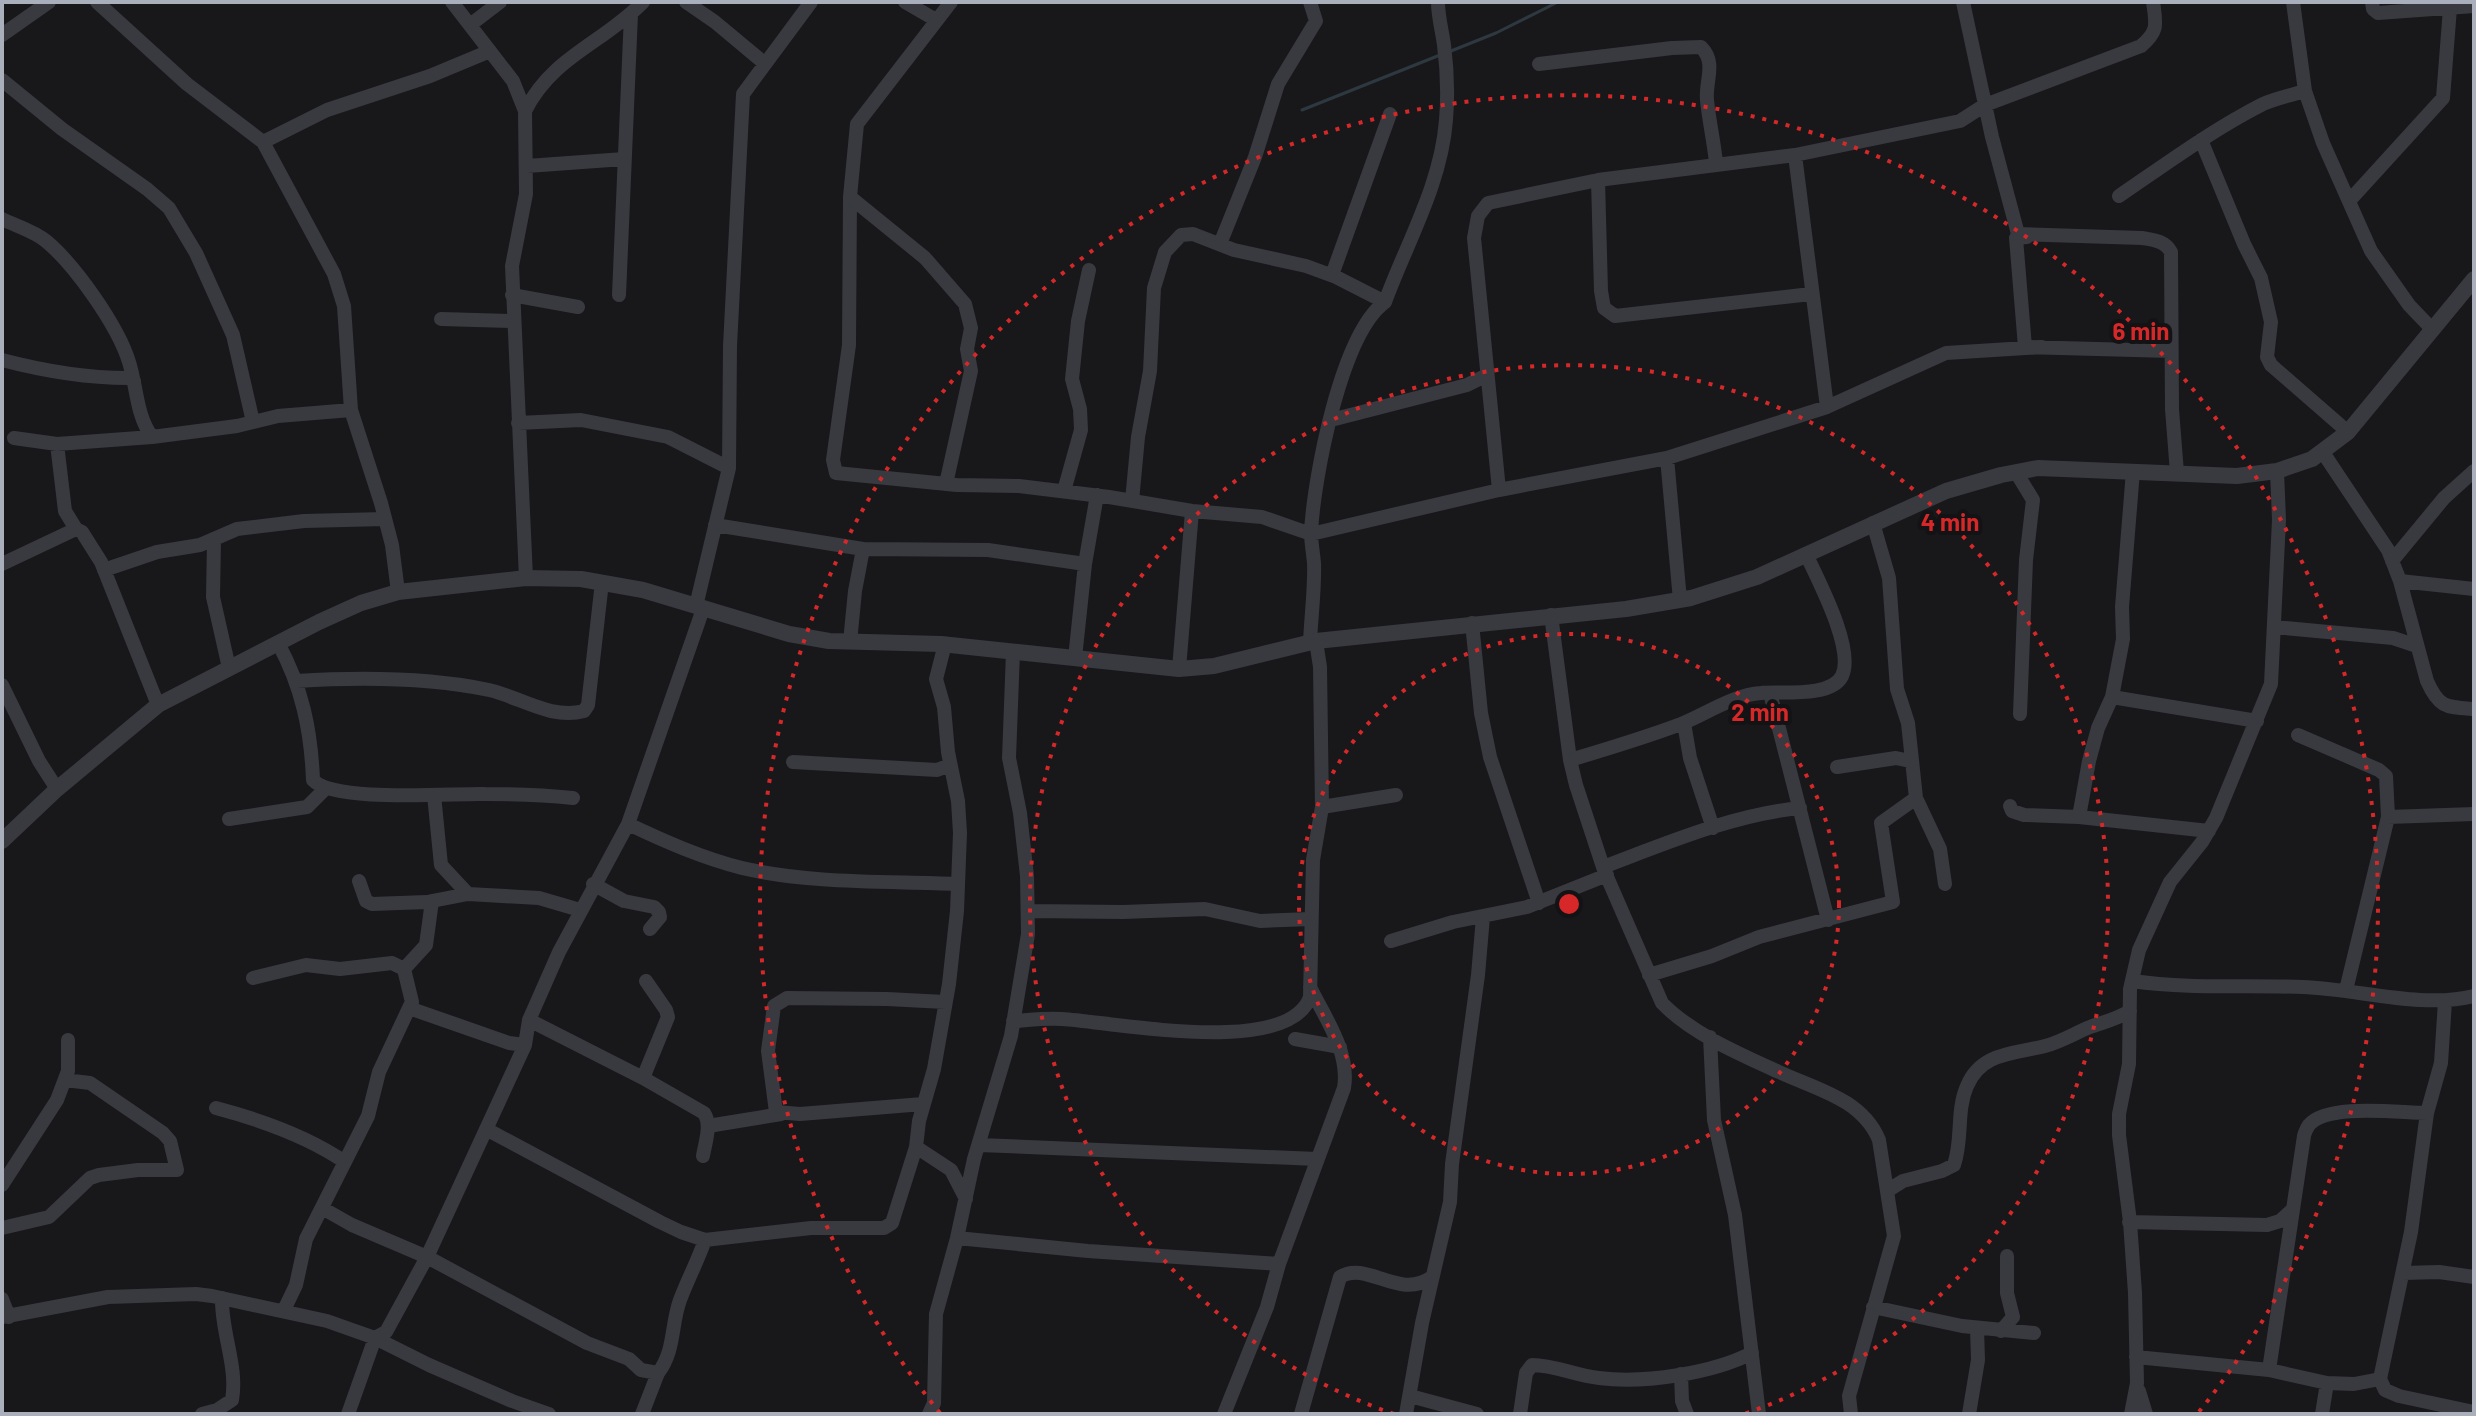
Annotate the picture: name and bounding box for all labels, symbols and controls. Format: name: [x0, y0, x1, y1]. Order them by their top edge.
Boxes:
text: 6 min: [2113, 316, 2169, 345]
text: 4 min: [1921, 507, 1979, 536]
text: 2 min: [1731, 697, 1789, 726]
centre of rings: [1555, 890, 1583, 918]

